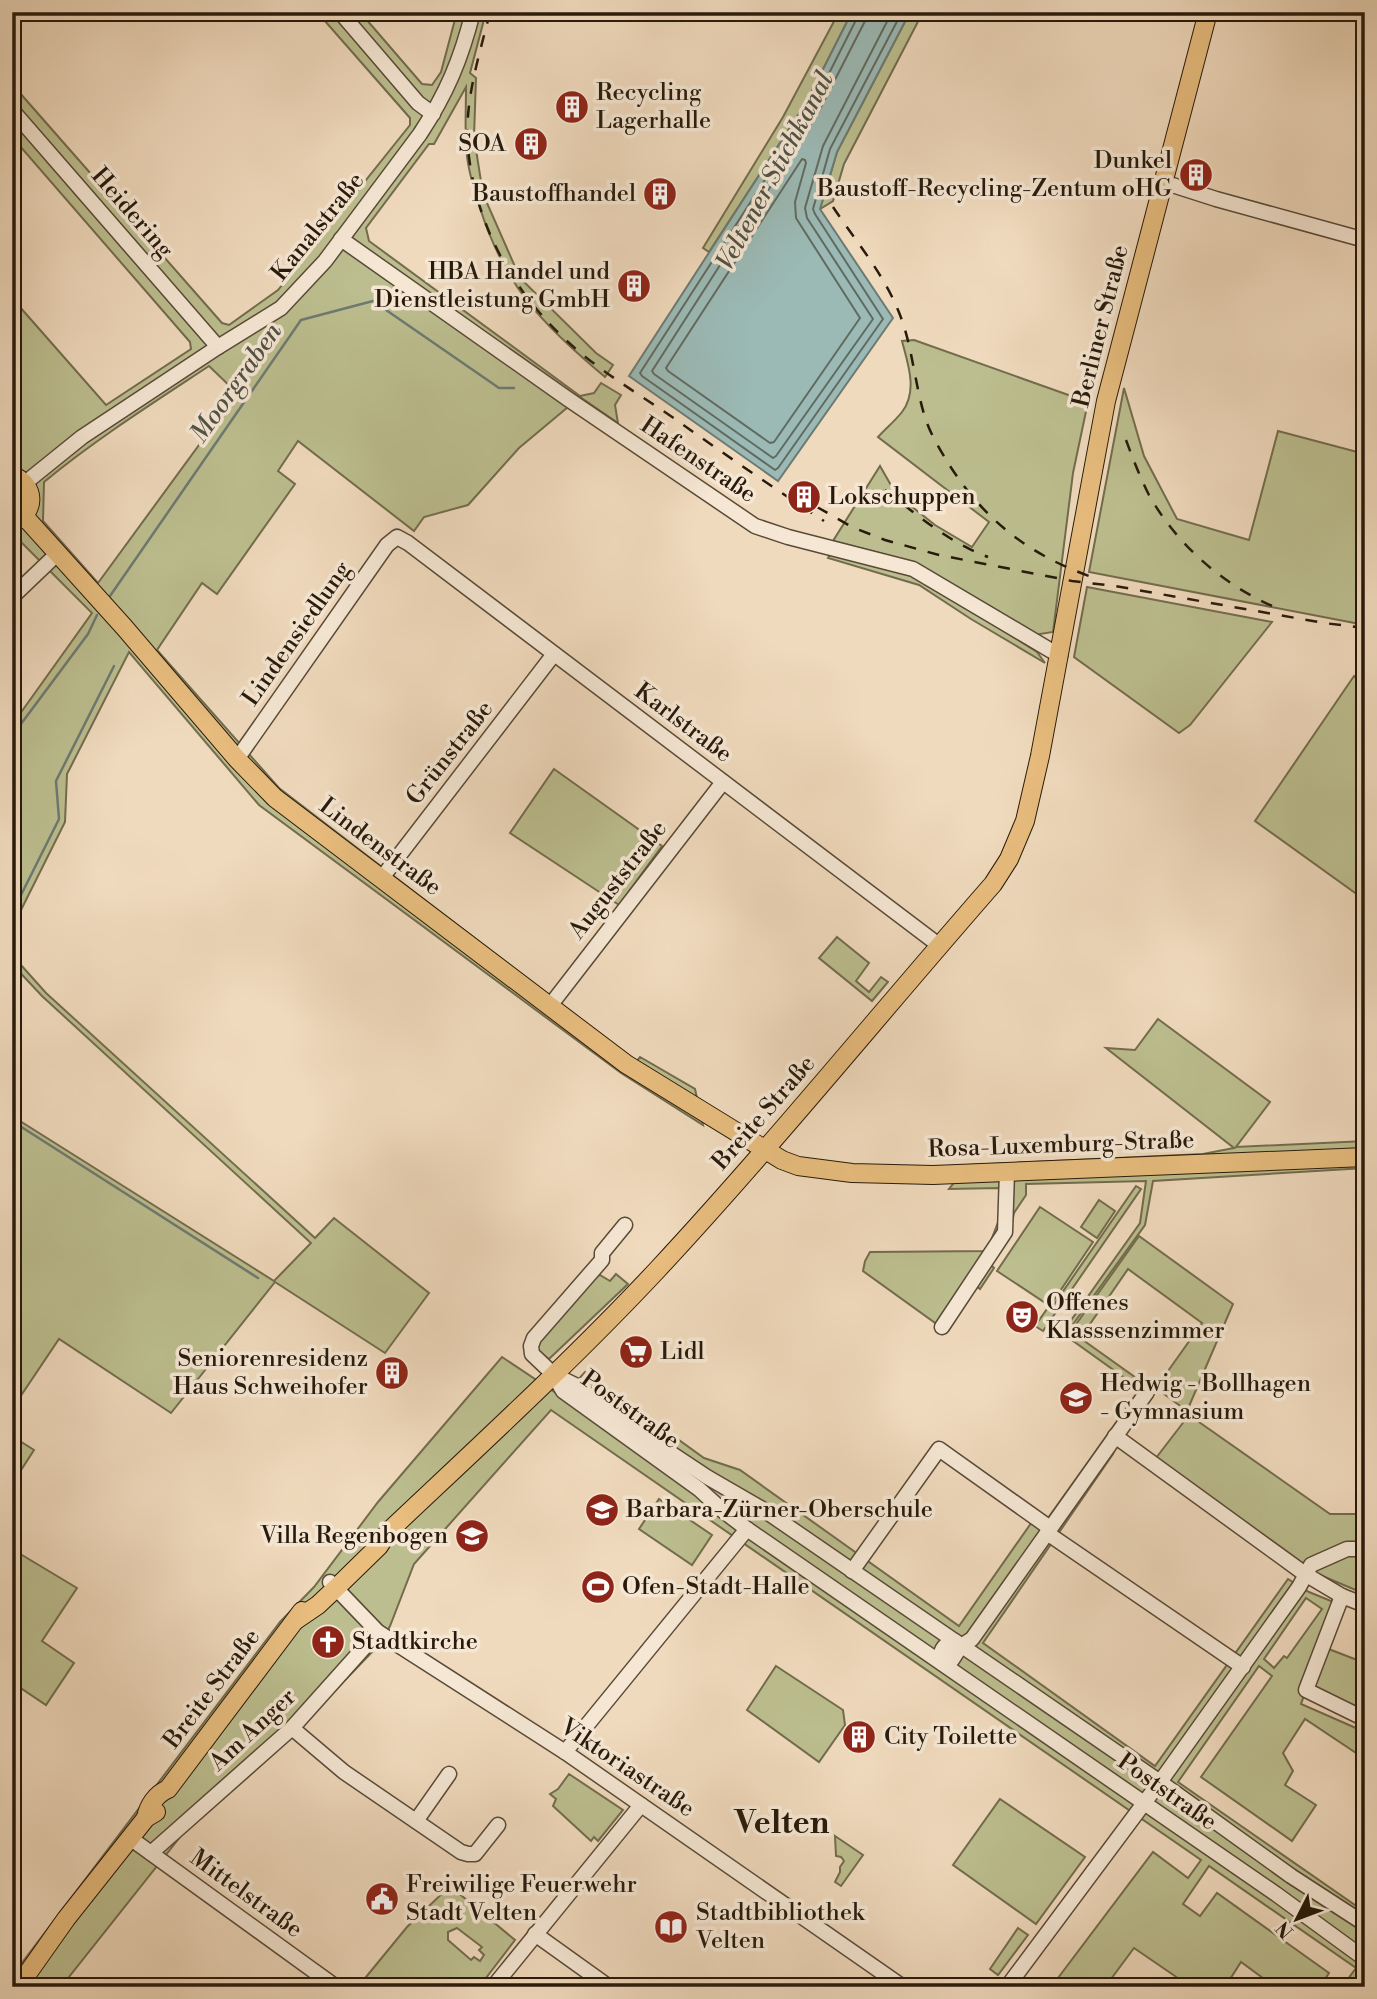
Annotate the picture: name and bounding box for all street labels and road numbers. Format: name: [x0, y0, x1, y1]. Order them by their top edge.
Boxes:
street label: Heidering: [84, 161, 180, 265]
street label: Kanalstraße: [265, 167, 371, 287]
street label: Berliner Straße: [1066, 242, 1136, 411]
street label: Hafenstraße: [634, 410, 762, 510]
street label: Lindensiedlung: [236, 555, 358, 712]
street label: Karlstraße: [628, 676, 738, 770]
street label: Grünstraße: [400, 695, 500, 811]
street label: Lindenstraße: [313, 791, 447, 903]
street label: Auguststraße: [562, 815, 674, 946]
street label: Breite Straße: [705, 1049, 822, 1177]
street label: Rosa-Luxemburg-Straße: [927, 1125, 1195, 1165]
street label: Poststraße: [575, 1364, 685, 1456]
street label: Breite Straße: [157, 1623, 267, 1756]
street label: Am Anger: [203, 1682, 303, 1778]
street label: Viktoriastraße: [553, 1711, 700, 1824]
street label: Poststraße: [1111, 1747, 1223, 1837]
street label: Mittelstraße: [184, 1843, 308, 1945]

